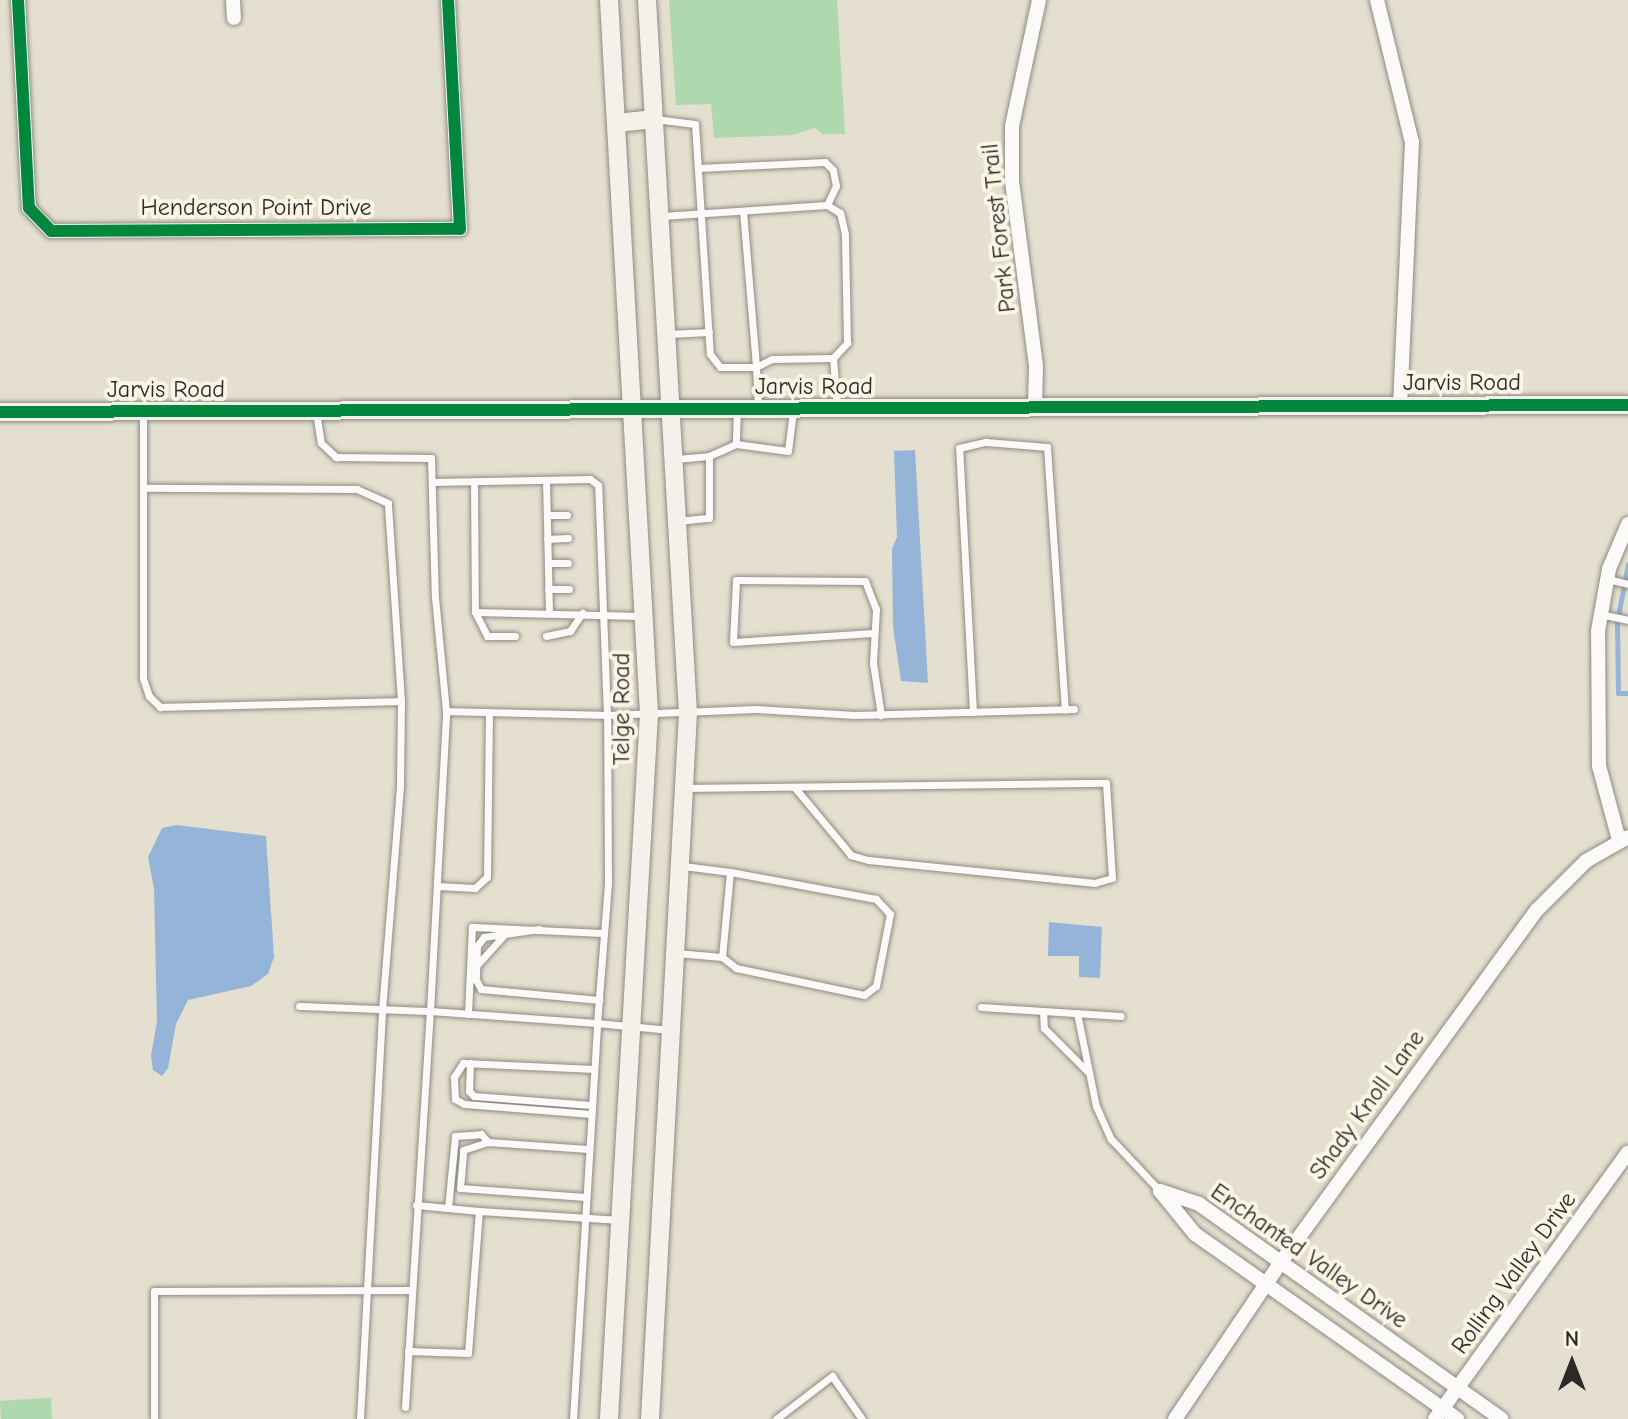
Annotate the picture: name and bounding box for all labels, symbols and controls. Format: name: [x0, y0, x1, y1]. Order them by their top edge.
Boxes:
street label: Park Forest Trail: [976, 142, 1022, 314]
street label: Henderson Point Drive: [140, 194, 372, 222]
street label: Jarvis Road: [1403, 369, 1521, 397]
street label: Jarvis Road: [755, 373, 873, 401]
street label: Jarvis Road: [107, 376, 225, 404]
street label: Telge Road: [608, 653, 636, 765]
street label: Shady Knoll Lane: [1303, 1025, 1431, 1185]
street label: Enchanted Valley Drive: [1205, 1177, 1413, 1335]
street label: Rolling Valley Drive: [1445, 1186, 1583, 1360]
north arrow: [1532, 1323, 1612, 1403]
text: N: [1565, 1326, 1579, 1352]

